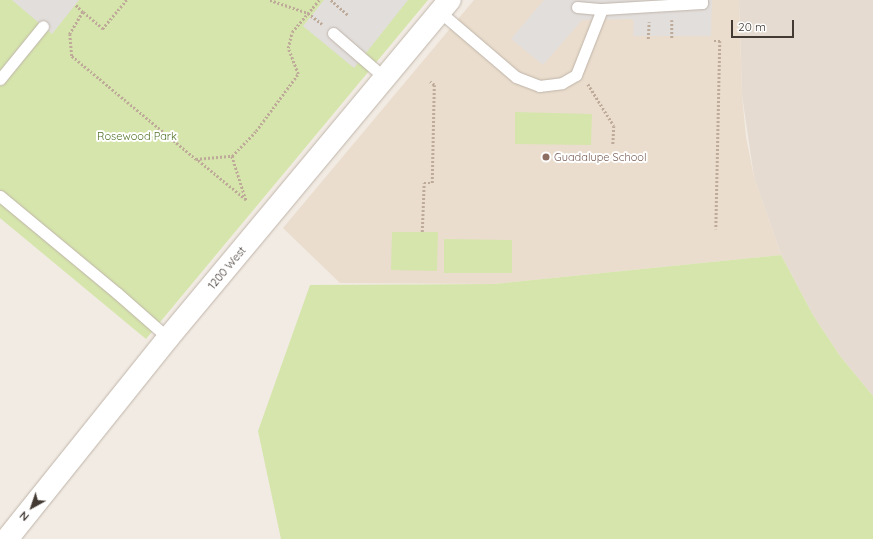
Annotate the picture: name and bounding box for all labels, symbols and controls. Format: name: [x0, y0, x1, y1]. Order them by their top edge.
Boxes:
scale bar: [733, 12, 796, 38]
text: 20 m: [738, 19, 766, 34]
park label: Rosewood Park: [97, 129, 177, 143]
place label: Guadalupe School: [554, 150, 646, 164]
marker: Guadalupe School: [541, 152, 551, 162]
street label: 1200 West: [205, 244, 249, 292]
north arrow: [12, 487, 52, 527]
text: N: [17, 508, 32, 524]

